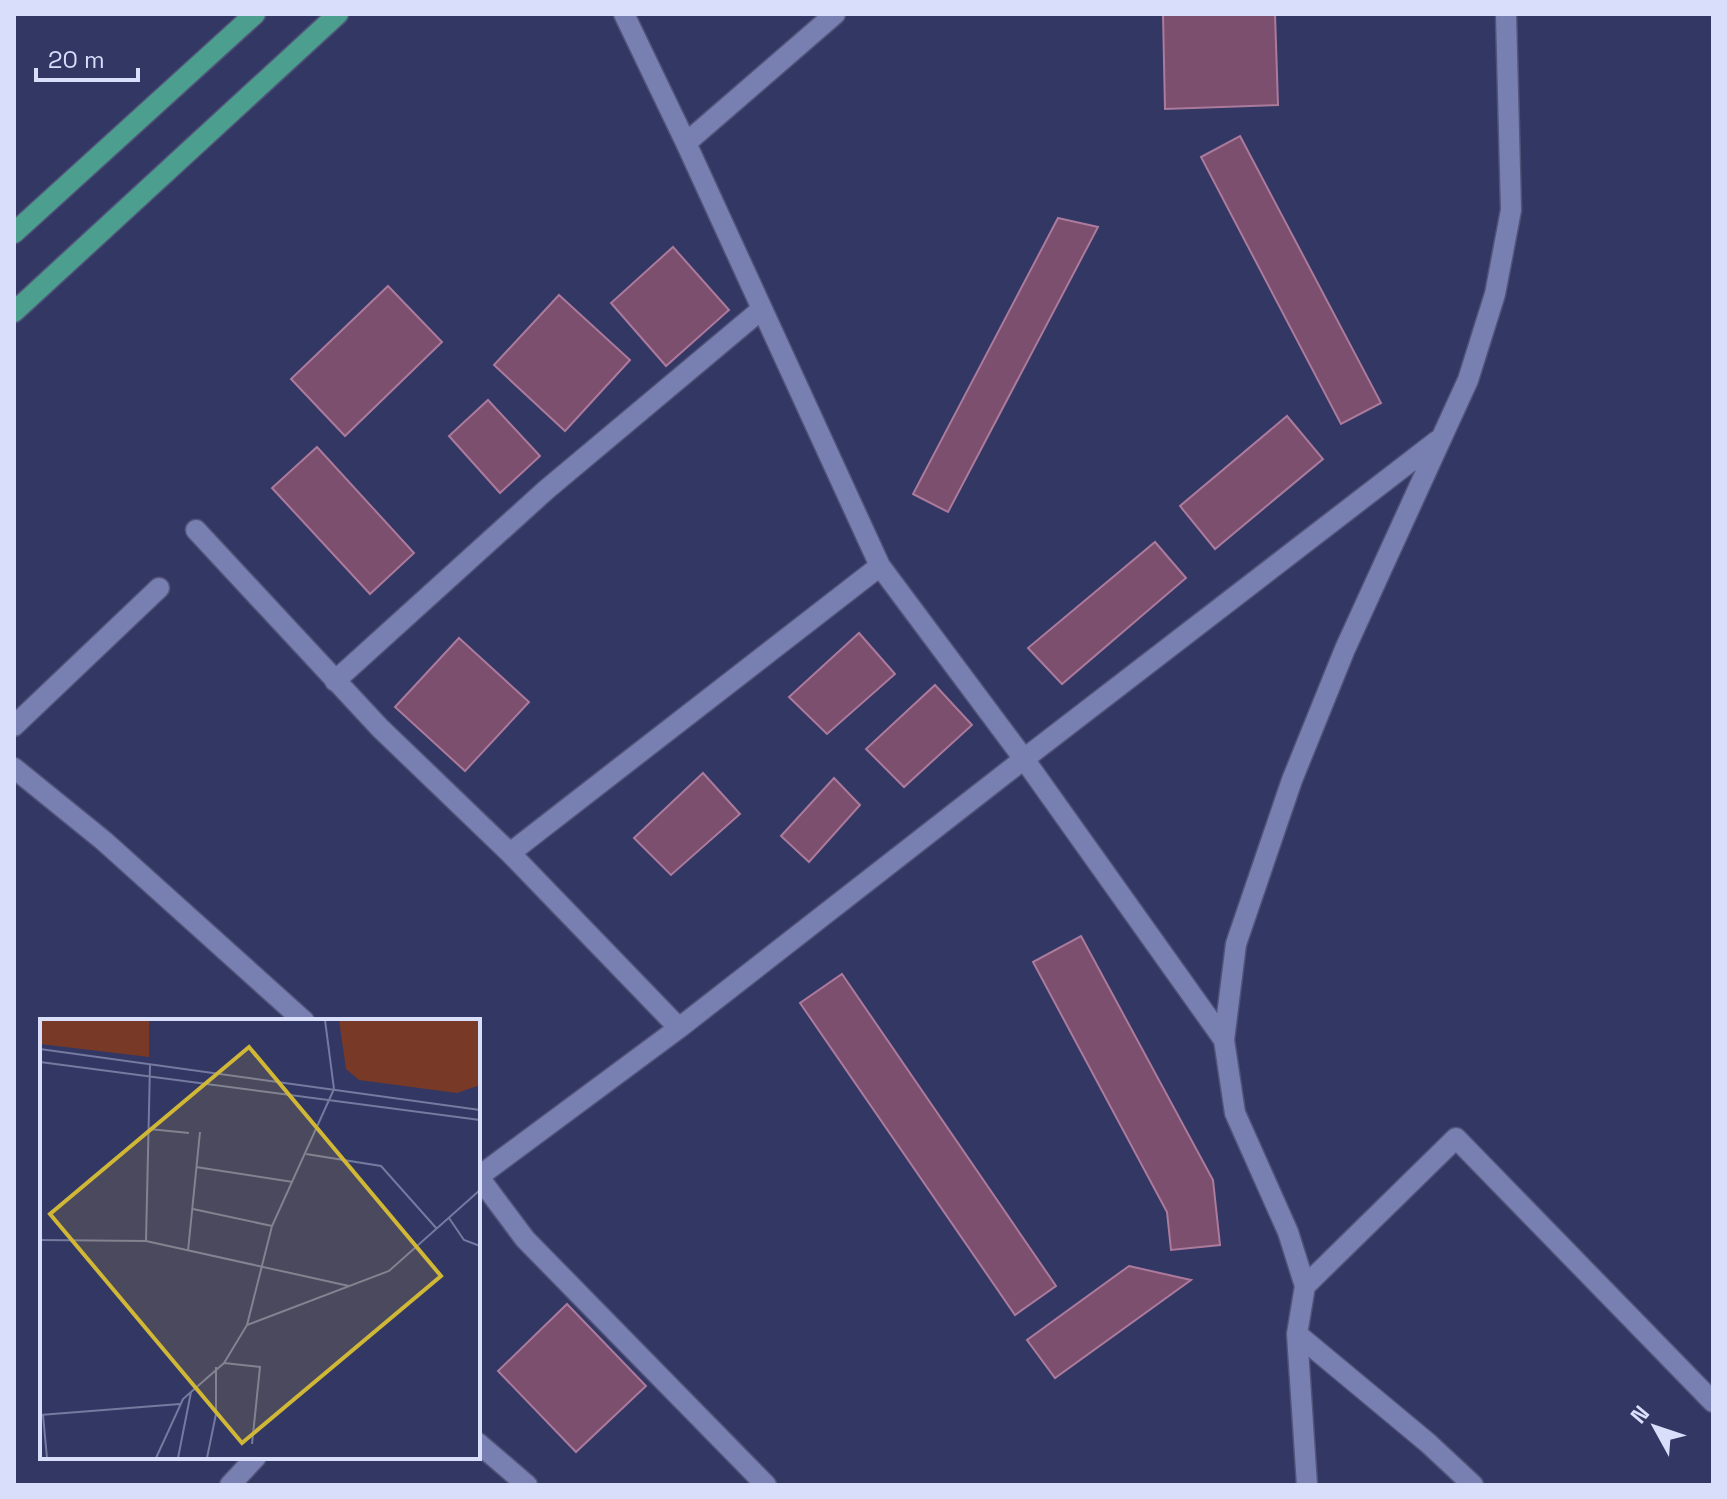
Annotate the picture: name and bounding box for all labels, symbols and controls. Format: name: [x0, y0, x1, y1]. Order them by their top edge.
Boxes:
scale bar: [36, 32, 138, 82]
text: 20 m: [48, 44, 105, 75]
inset map: [40, 1019, 480, 1459]
north arrow: [1615, 1387, 1695, 1467]
text: N: [1624, 1399, 1655, 1429]

